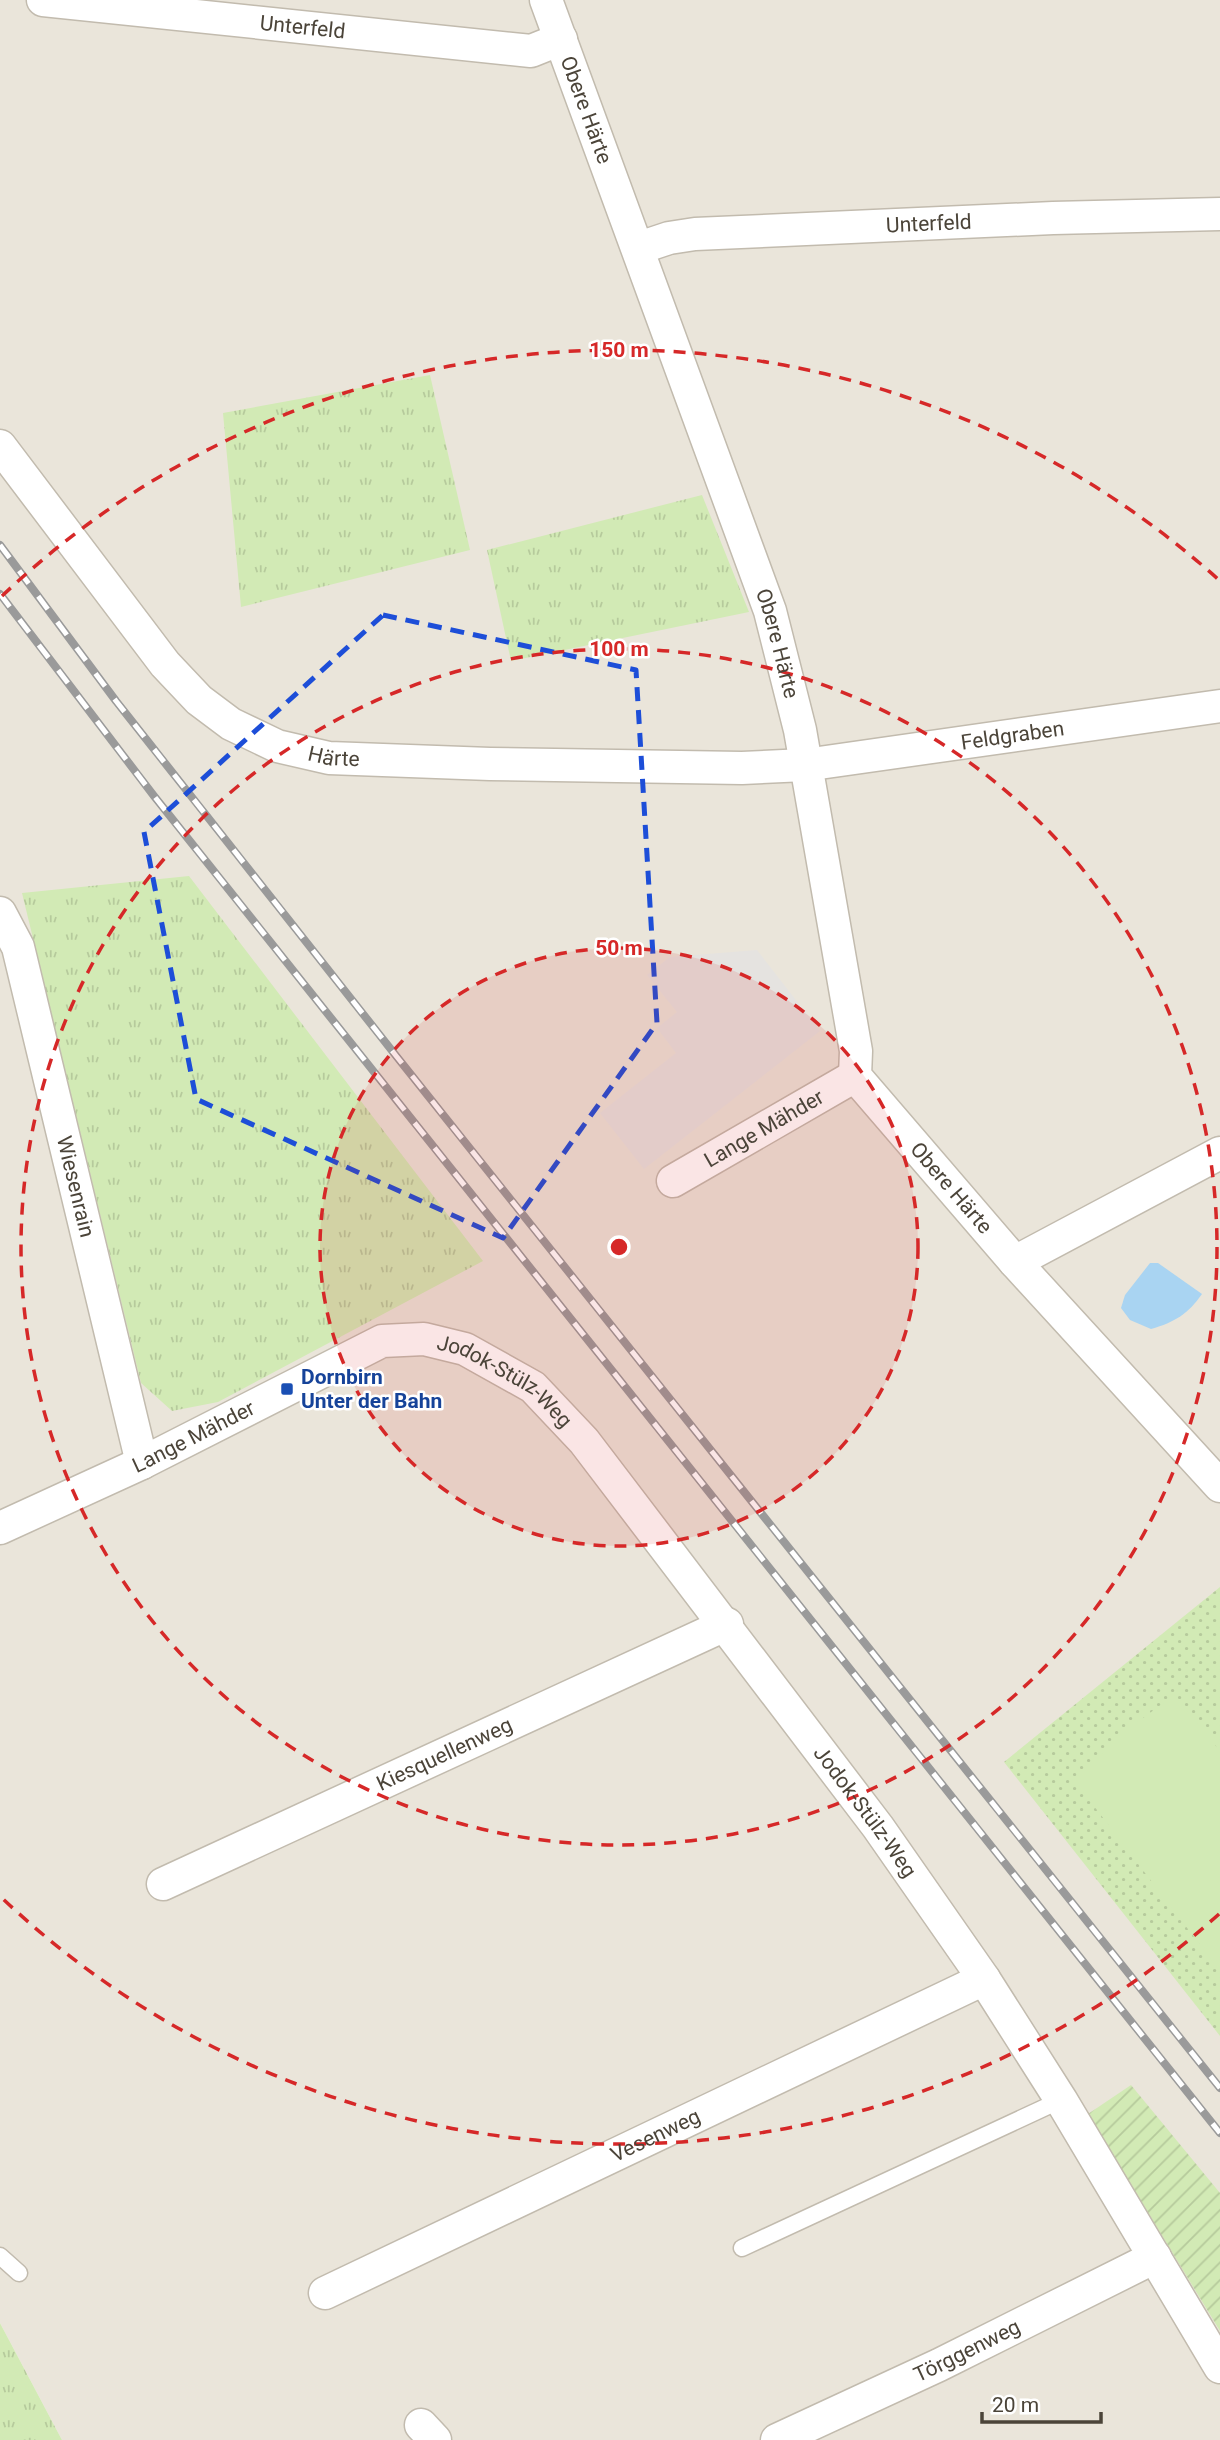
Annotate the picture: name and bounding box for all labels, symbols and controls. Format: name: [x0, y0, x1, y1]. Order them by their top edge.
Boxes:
street label: Unterfeld: [259, 11, 346, 44]
street label: Obere Härte: [556, 53, 617, 167]
street label: Unterfeld: [886, 210, 972, 237]
text: 150 m: [589, 338, 649, 362]
street label: Obere Härte: [751, 585, 804, 701]
text: 100 m: [589, 637, 649, 661]
street label: Feldgraben: [959, 716, 1066, 755]
street label: Härte: [306, 742, 360, 771]
text: 50 m: [595, 936, 643, 960]
street label: Lange Mähder: [700, 1085, 828, 1172]
street label: Wiesenrain: [52, 1134, 99, 1240]
street label: Obere Härte: [905, 1137, 997, 1238]
centre of rings: [607, 1235, 631, 1259]
street label: Jodok-Stülz-Weg: [435, 1331, 577, 1432]
place label: Dornbirn Unter der Bahn: [301, 1365, 442, 1413]
marker: Dornbirn Unter der Bahn: [279, 1381, 295, 1397]
street label: Lange Mähder: [129, 1396, 259, 1478]
street label: Kiesquellenweg: [373, 1713, 516, 1796]
street label: Jodok-Stülz-Weg: [809, 1741, 921, 1882]
street label: Vesenweg: [607, 2104, 704, 2167]
street label: Törggenweg: [910, 2314, 1024, 2387]
scale bar: [982, 2380, 1101, 2424]
text: 20 m: [992, 2393, 1039, 2417]

